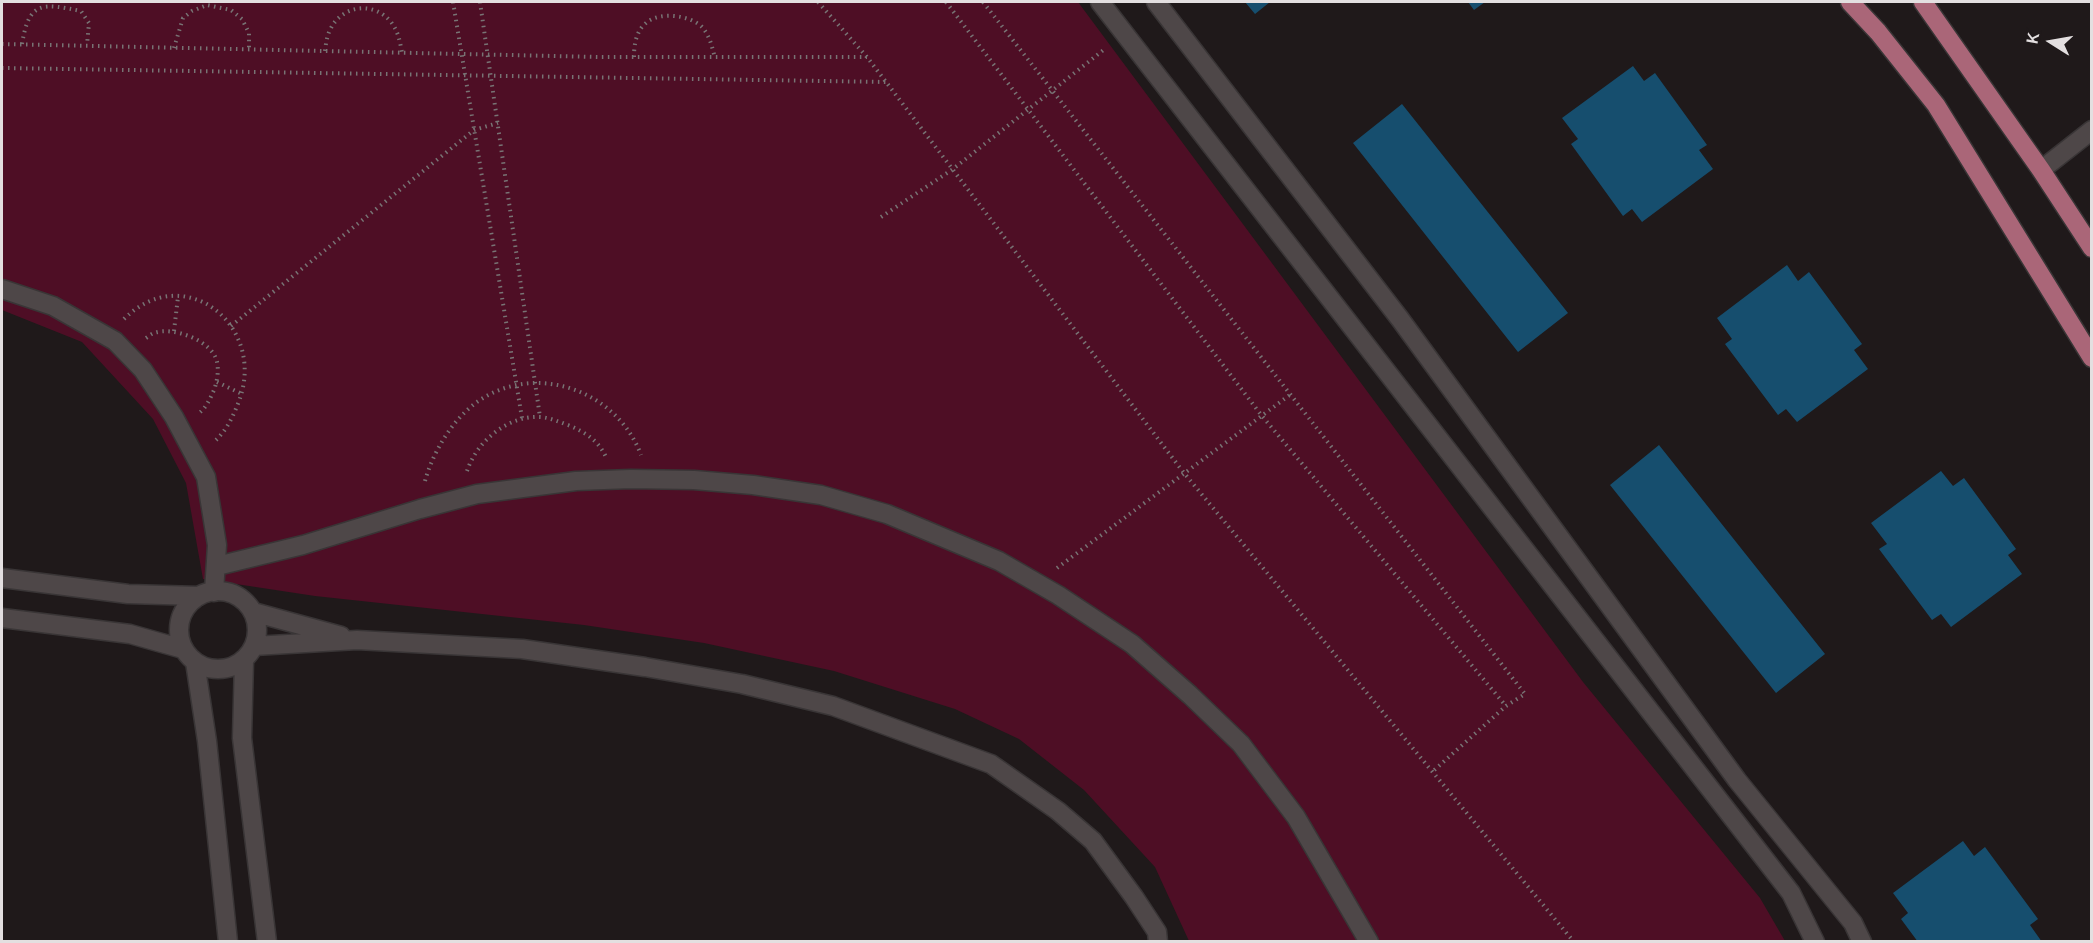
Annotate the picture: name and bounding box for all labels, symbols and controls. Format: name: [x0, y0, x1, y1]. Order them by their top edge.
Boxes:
north arrow: [2021, 12, 2081, 72]
text: K: [2022, 31, 2043, 46]

